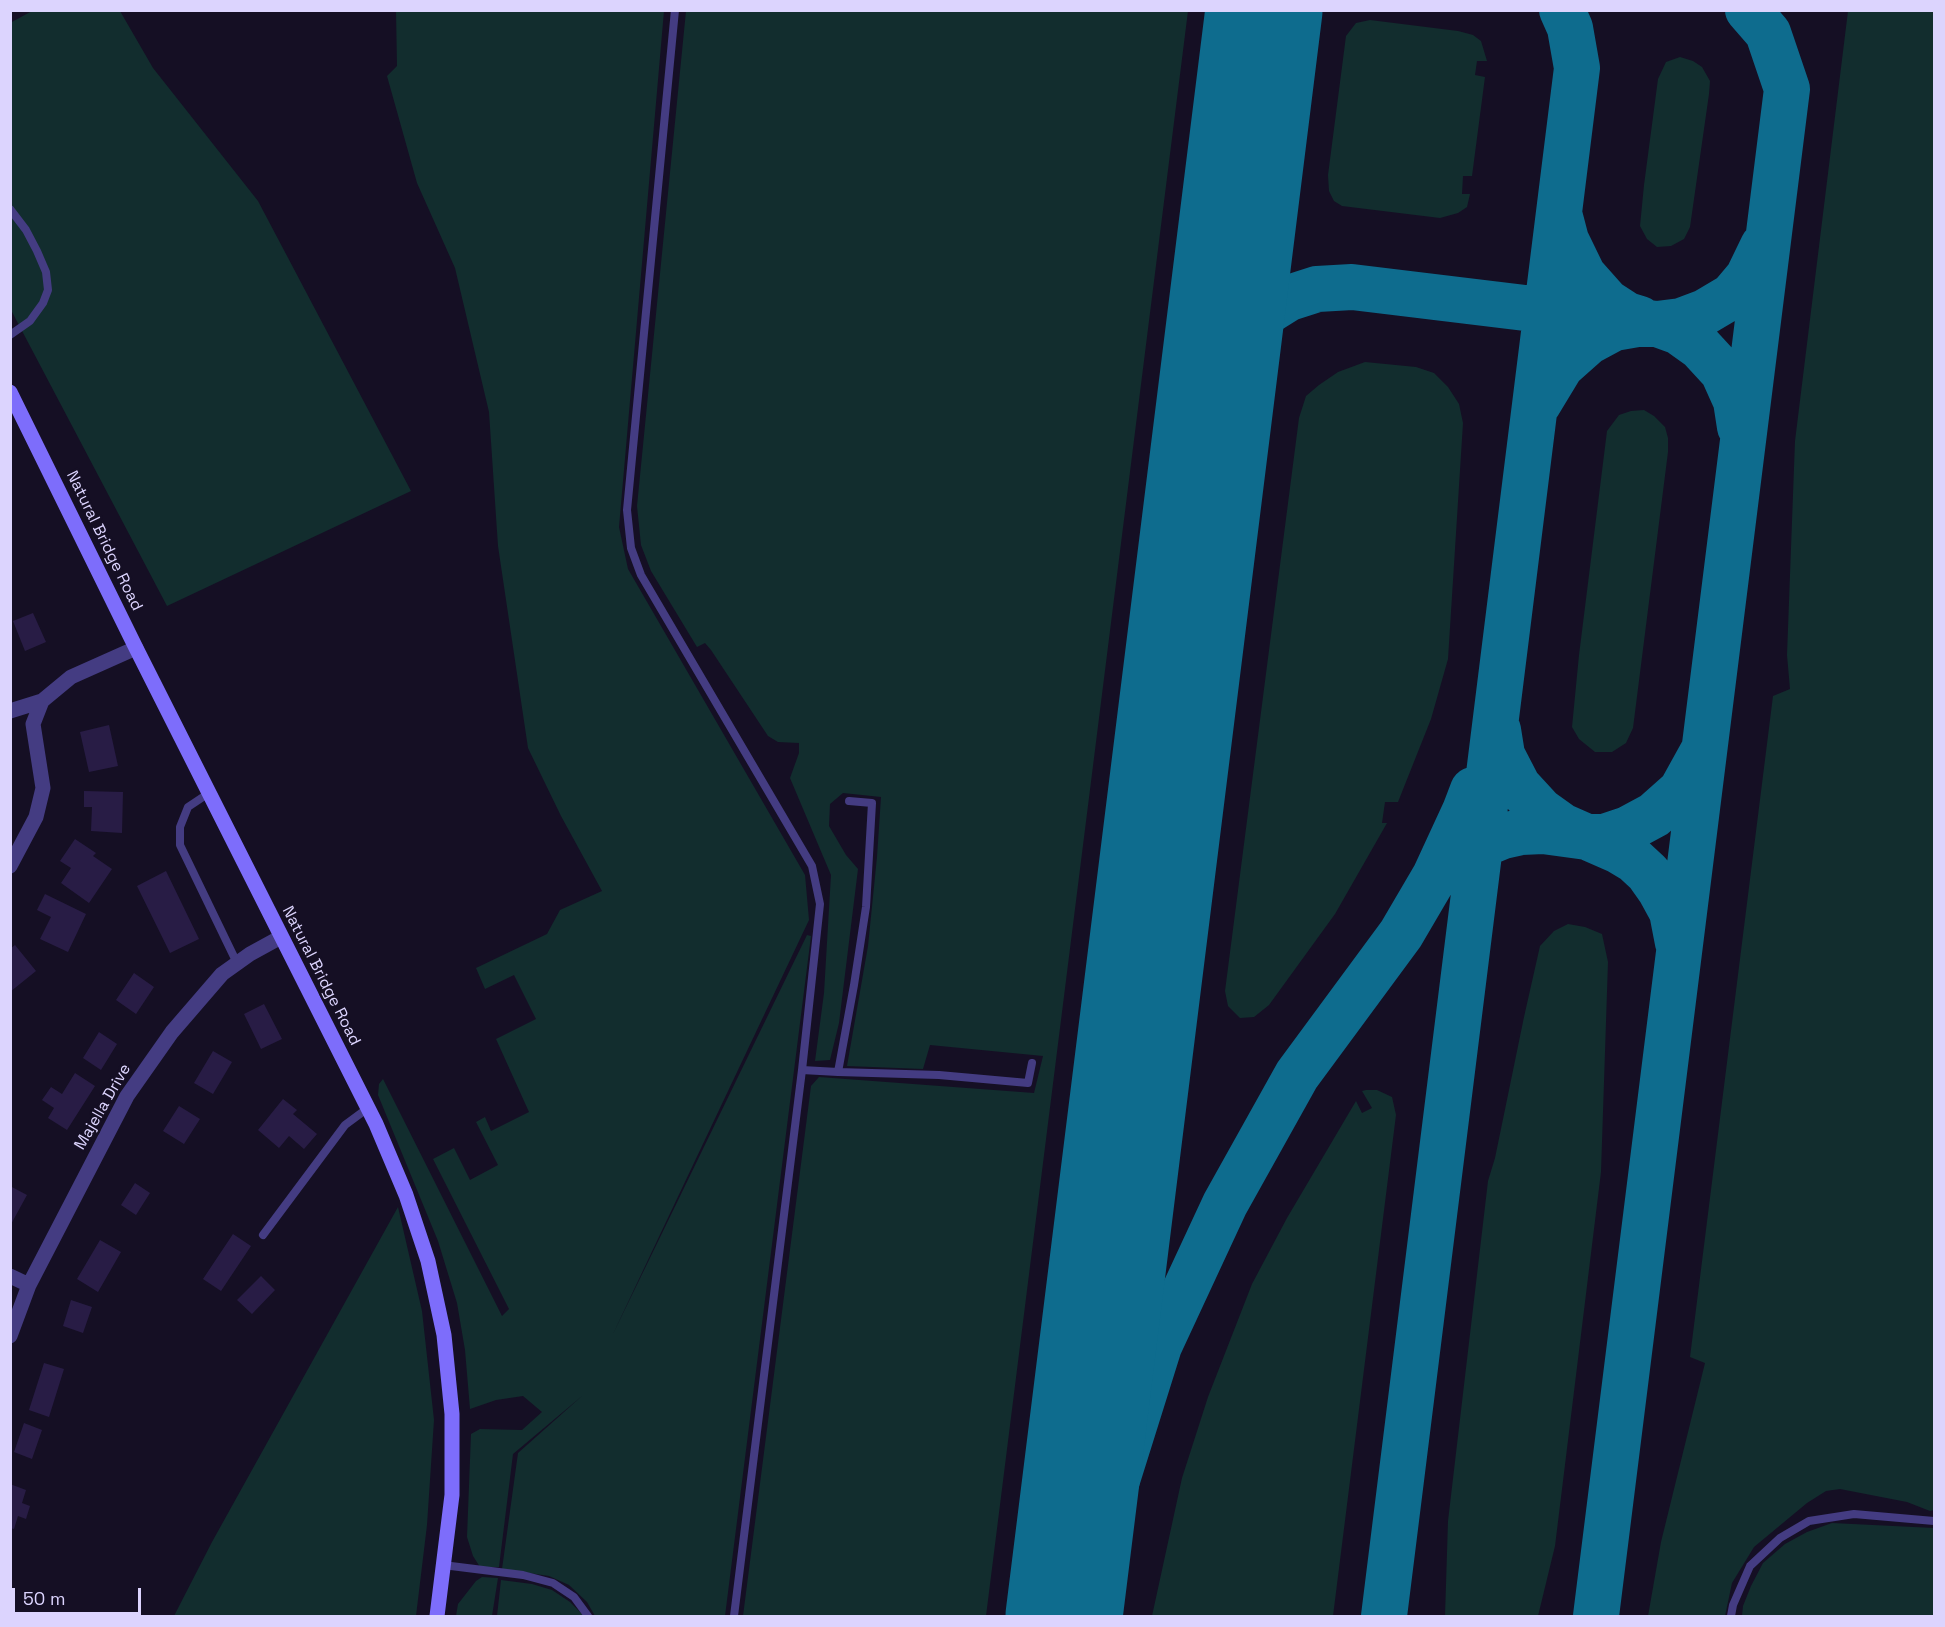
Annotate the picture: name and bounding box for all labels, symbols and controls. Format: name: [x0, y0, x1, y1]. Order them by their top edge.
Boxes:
street label: Natural Bridge Road: [62, 468, 146, 614]
street label: Natural Bridge Road: [278, 903, 364, 1049]
street label: Majella Drive: [71, 1061, 135, 1153]
scale bar: [15, 1576, 144, 1614]
text: 50 m: [23, 1587, 65, 1610]

